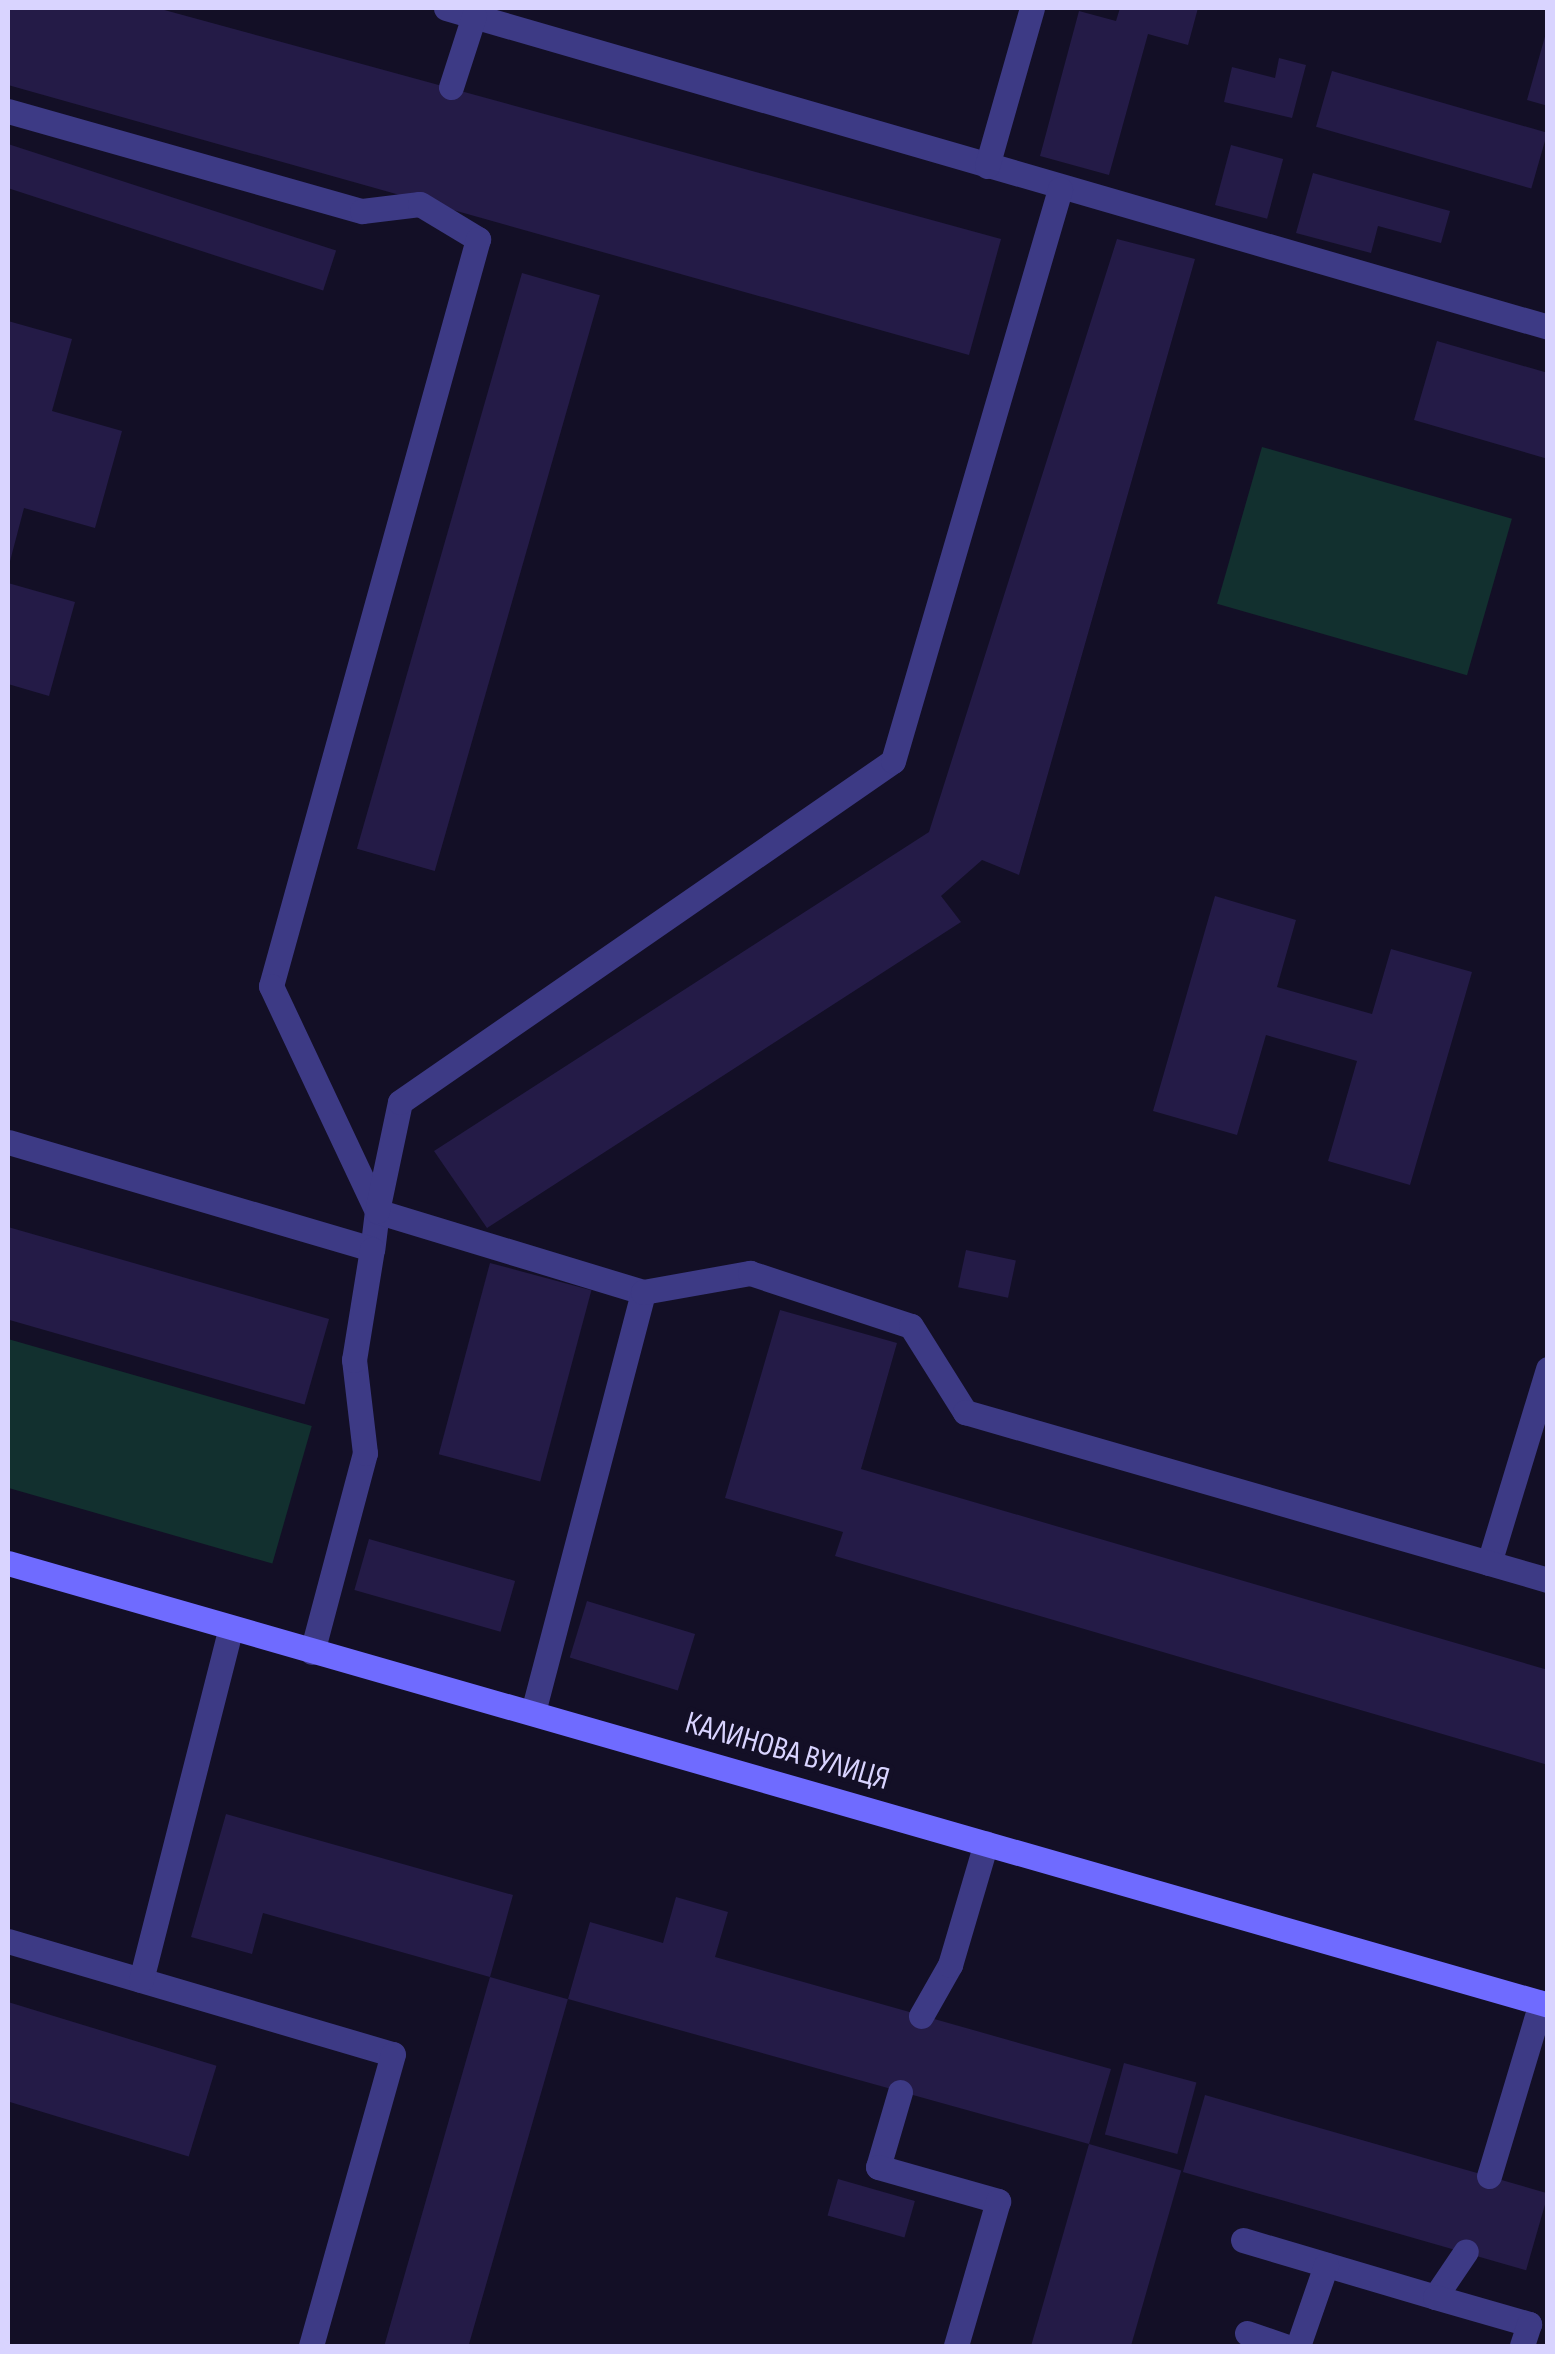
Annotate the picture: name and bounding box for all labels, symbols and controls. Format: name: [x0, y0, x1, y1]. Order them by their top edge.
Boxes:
street label: КАЛИНОВА ВУЛИЦЯ: [681, 1705, 893, 1799]

